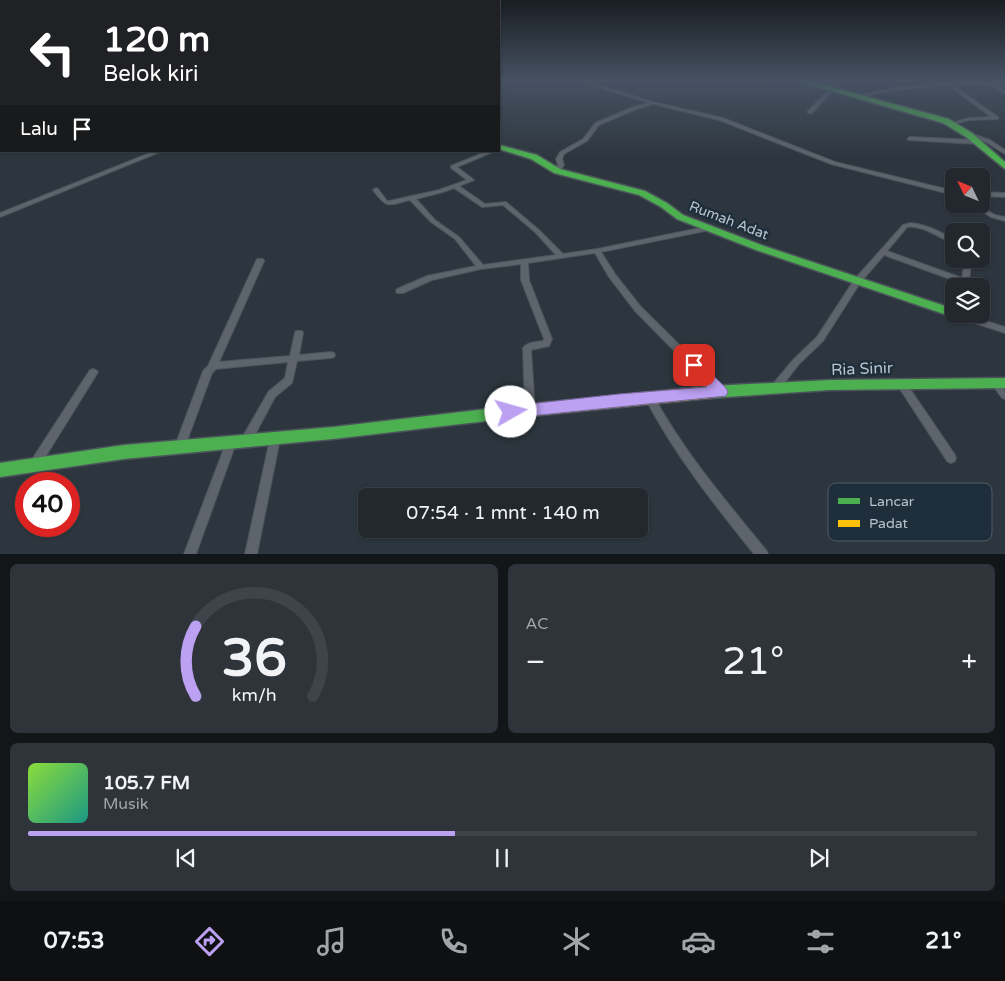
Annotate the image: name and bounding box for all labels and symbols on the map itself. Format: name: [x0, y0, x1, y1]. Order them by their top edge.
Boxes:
north arrow: [945, 168, 990, 212]
street label: Rumah Adat: [687, 198, 771, 244]
pin: [673, 344, 715, 386]
street label: Ria Sinir: [831, 358, 894, 380]
position arrow: [484, 385, 536, 437]
speed limit sign: 40: [15, 472, 80, 537]
legend: [828, 483, 992, 541]
text: Lancar: [869, 493, 915, 510]
text: Padat: [869, 515, 908, 532]

